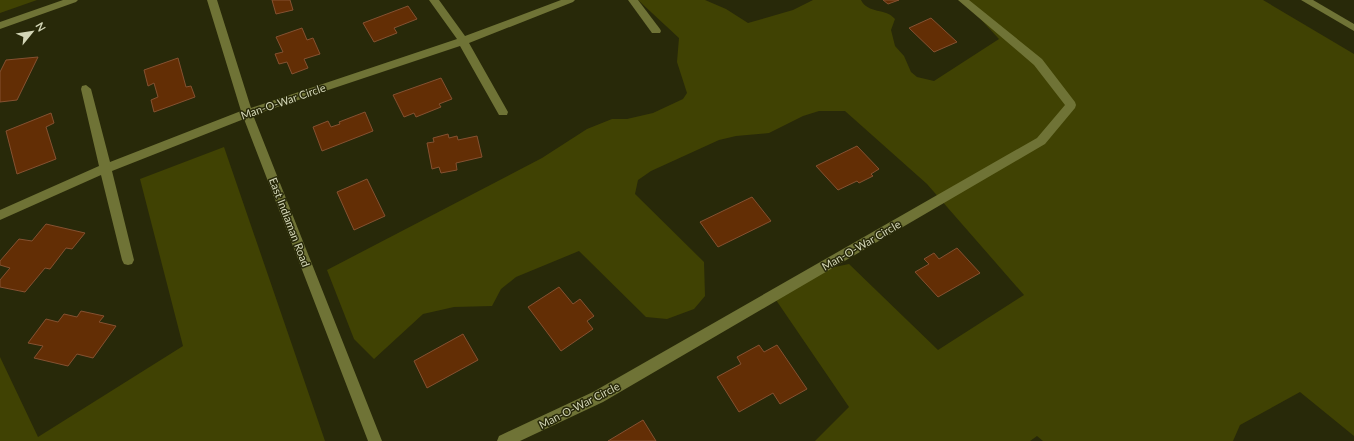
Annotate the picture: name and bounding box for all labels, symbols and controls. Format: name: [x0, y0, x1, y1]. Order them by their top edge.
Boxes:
north arrow: [12, 12, 52, 52]
text: N: [33, 20, 49, 34]
street label: Man-O-War Circle: [239, 80, 327, 122]
street label: East Indiaman Road: [267, 176, 313, 268]
street label: Man-O-War Circle: [819, 217, 903, 273]
street label: Man-O-War Circle: [537, 379, 622, 431]

